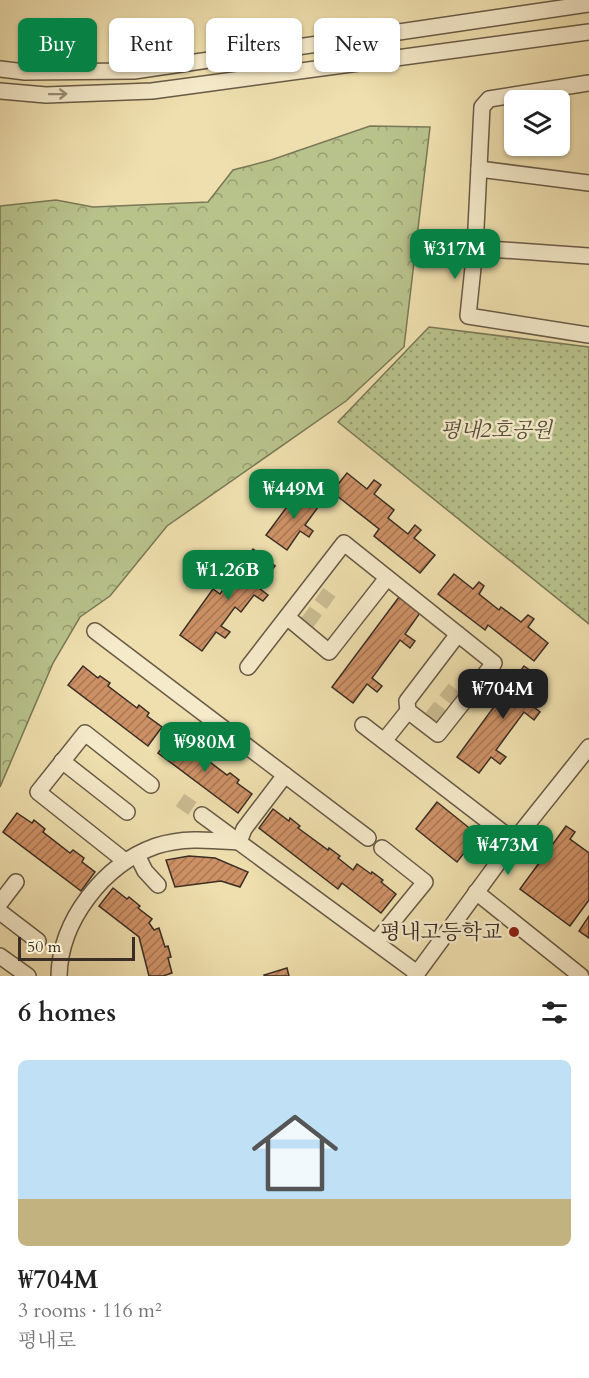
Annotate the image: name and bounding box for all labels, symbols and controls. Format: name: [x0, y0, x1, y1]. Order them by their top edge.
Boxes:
chip: Buy: [18, 18, 97, 72]
chip: Rent: [109, 18, 194, 72]
chip: Filters: [206, 18, 302, 72]
chip: New: [314, 18, 400, 72]
one-way arrow: [48, 89, 68, 100]
map controls: [504, 90, 570, 156]
button: layers: [504, 90, 570, 156]
pin: ₩317M: [413, 229, 497, 280]
text: ₩317M: [424, 235, 486, 262]
park label: 평내2호공원: [440, 416, 554, 445]
pin: ₩449M: [252, 469, 336, 520]
text: ₩449M: [263, 475, 325, 502]
pin: ₩1.26B: [179, 550, 277, 601]
text: ₩1.26B: [197, 556, 259, 583]
pin: ₩704M: [461, 669, 545, 720]
text: ₩704M: [472, 675, 534, 702]
pin: ₩980M: [163, 722, 247, 773]
text: ₩980M: [174, 728, 236, 755]
pin: ₩473M: [466, 825, 550, 876]
text: ₩473M: [477, 831, 539, 858]
place label: 평내고등학교: [380, 918, 502, 947]
marker: 평내고등학교: [507, 925, 521, 939]
scale bar: [18, 934, 135, 962]
text: 50 m: [27, 936, 61, 958]
text: 6 homes: [18, 995, 116, 1030]
icon: filters: [538, 996, 571, 1029]
icon: home: [241, 1099, 349, 1207]
text: ₩704M: [18, 1262, 99, 1297]
text: 3 rooms · 116 m²: [18, 1297, 162, 1324]
text: 평내로: [18, 1327, 76, 1354]

